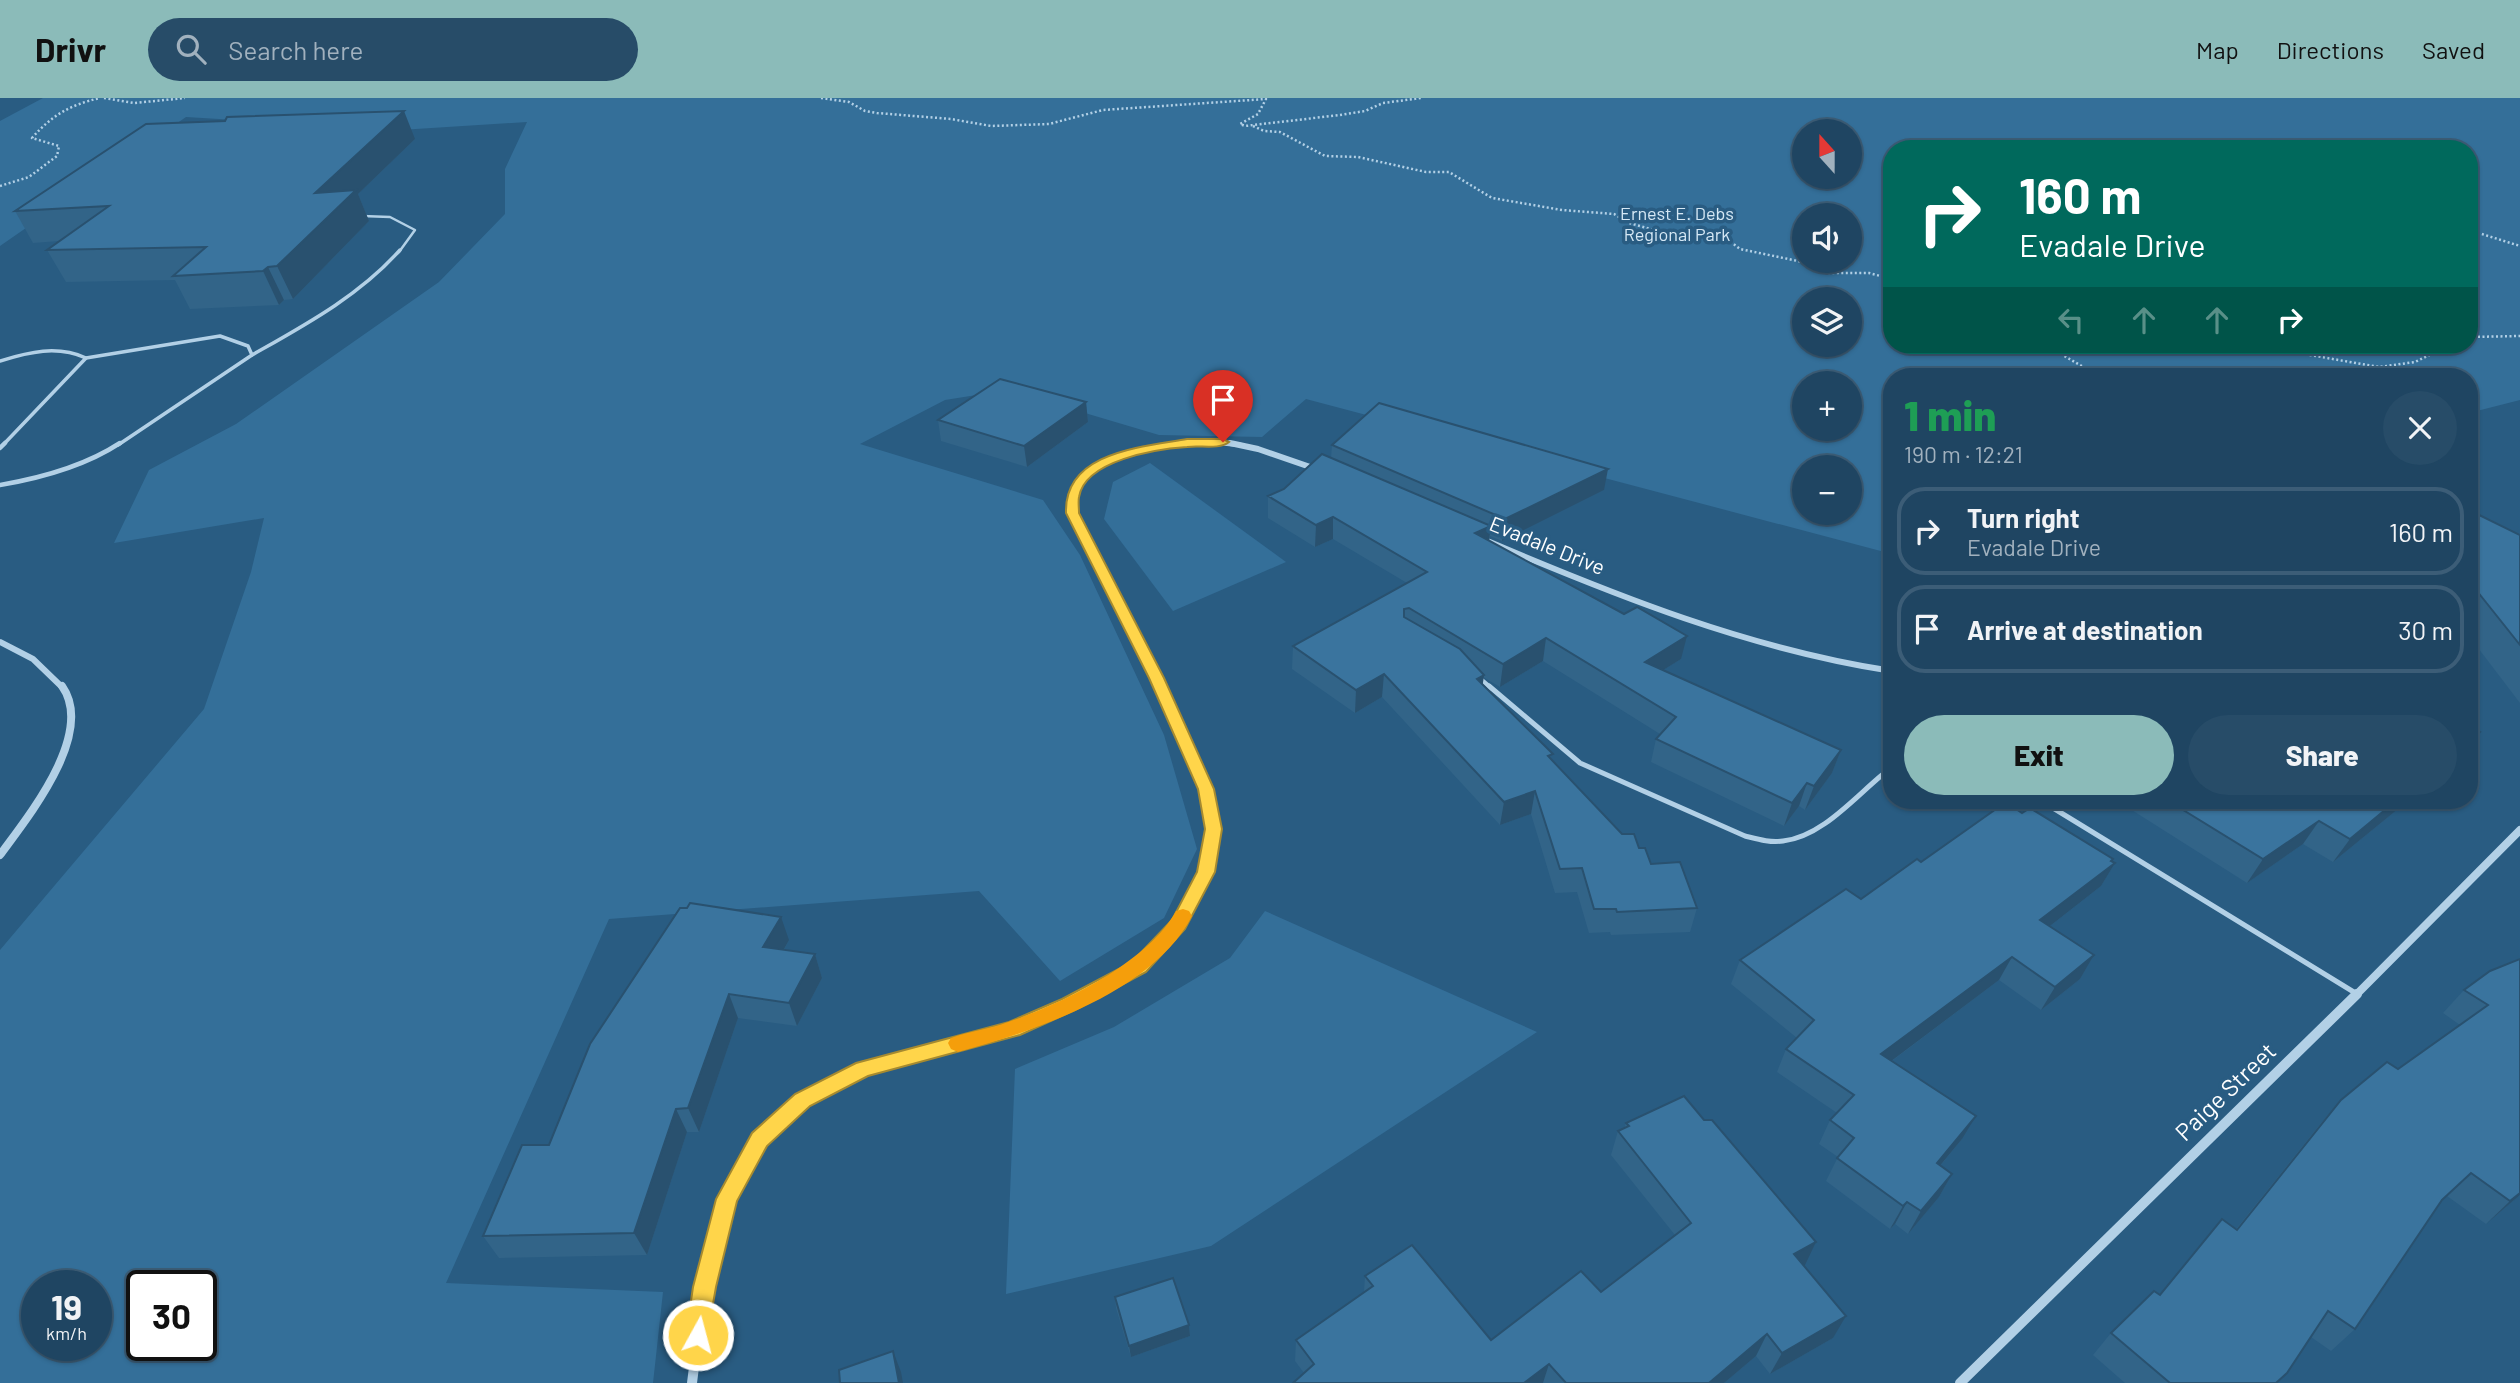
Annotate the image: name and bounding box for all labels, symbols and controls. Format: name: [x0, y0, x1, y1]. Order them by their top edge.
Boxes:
search box: [148, 18, 638, 81]
text: Drivr: [35, 29, 106, 69]
icon: search: [172, 30, 210, 68]
text: Search here: [228, 34, 363, 65]
text: Map: [2196, 35, 2239, 64]
text: Directions: [2277, 35, 2384, 64]
text: Saved: [2422, 35, 2485, 64]
north arrow: [1792, 119, 1862, 189]
map controls: [1792, 119, 1862, 525]
text: 160 m: [2019, 165, 2141, 224]
icon: right: [1904, 168, 1995, 259]
park label: Ernest E. Debs Regional Park: [1620, 202, 1734, 245]
button: sound: [1792, 203, 1862, 273]
text: Evadale Drive: [2019, 225, 2206, 263]
button: layers: [1792, 287, 1862, 357]
icon: left: [2052, 301, 2090, 339]
icon: ahead: [2125, 301, 2163, 339]
icon: ahead: [2198, 301, 2236, 339]
icon: right: [2271, 301, 2309, 339]
pin: [1193, 370, 1253, 442]
button: +: [1792, 371, 1862, 441]
icon: arrive: [1204, 381, 1242, 419]
text: 1 min: [1904, 389, 1996, 439]
button: close: [2383, 391, 2457, 465]
text: 190 m · 12:21: [1904, 440, 2023, 468]
button: −: [1792, 455, 1862, 525]
text: Turn right: [1967, 502, 2080, 533]
street label: Evadale Drive: [1486, 510, 1609, 579]
icon: right: [1908, 512, 1946, 550]
text: 160 m: [2389, 516, 2453, 547]
text: Evadale Drive: [1967, 533, 2101, 561]
icon: arrive: [1908, 610, 1946, 648]
text: Arrive at destination: [1967, 614, 2203, 645]
text: 30 m: [2398, 614, 2453, 645]
button: Exit: [1904, 715, 2174, 795]
button: Share: [2188, 715, 2457, 795]
street label: Paige Street: [2169, 1036, 2281, 1146]
speed limit sign: 30: [126, 1270, 217, 1361]
text: 19: [51, 1285, 82, 1327]
position arrow: [661, 1298, 735, 1372]
text: km/h: [46, 1322, 87, 1344]

